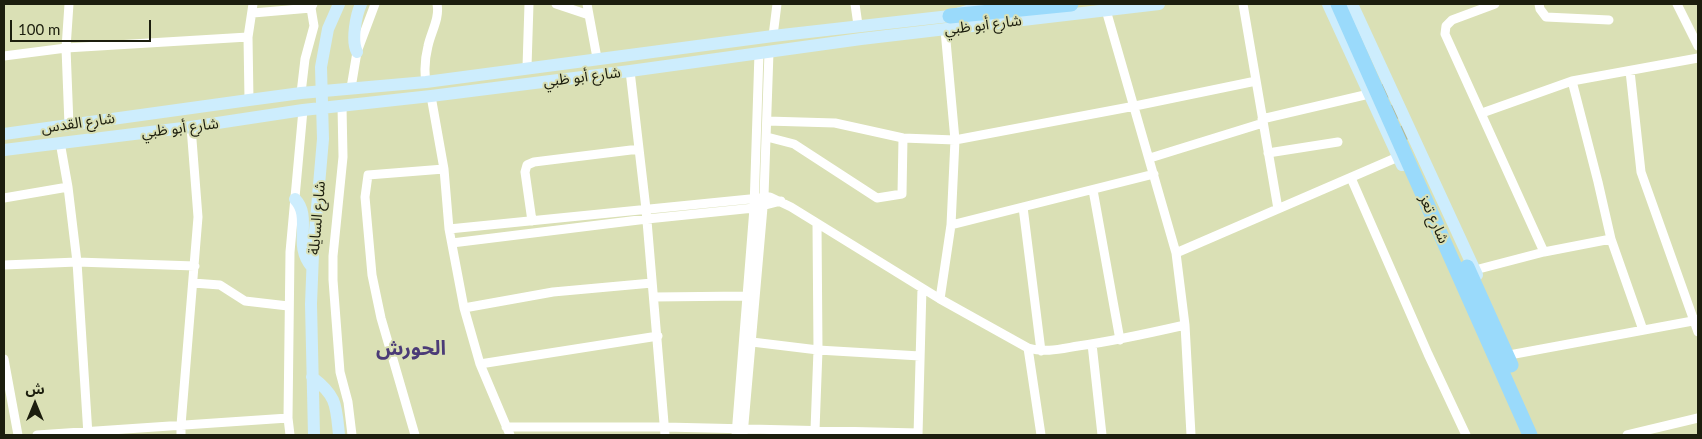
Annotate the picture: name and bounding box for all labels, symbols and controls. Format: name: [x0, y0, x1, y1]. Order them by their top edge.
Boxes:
scale bar: [12, 10, 154, 42]
street label: شارع أبو ظبي: [943, 11, 1023, 39]
text: 100 m: [18, 20, 60, 38]
street label: شارع أبو ظبي: [542, 63, 622, 91]
street label: شارع القدس: [40, 109, 116, 137]
street label: شارع أبو ظبي: [140, 114, 220, 142]
street label: شارع السايلة: [305, 180, 329, 256]
street label: شارع تعز: [1415, 192, 1453, 246]
district label: الحورش: [376, 337, 446, 361]
north arrow: [10, 379, 60, 429]
text: ش: [25, 380, 45, 397]

